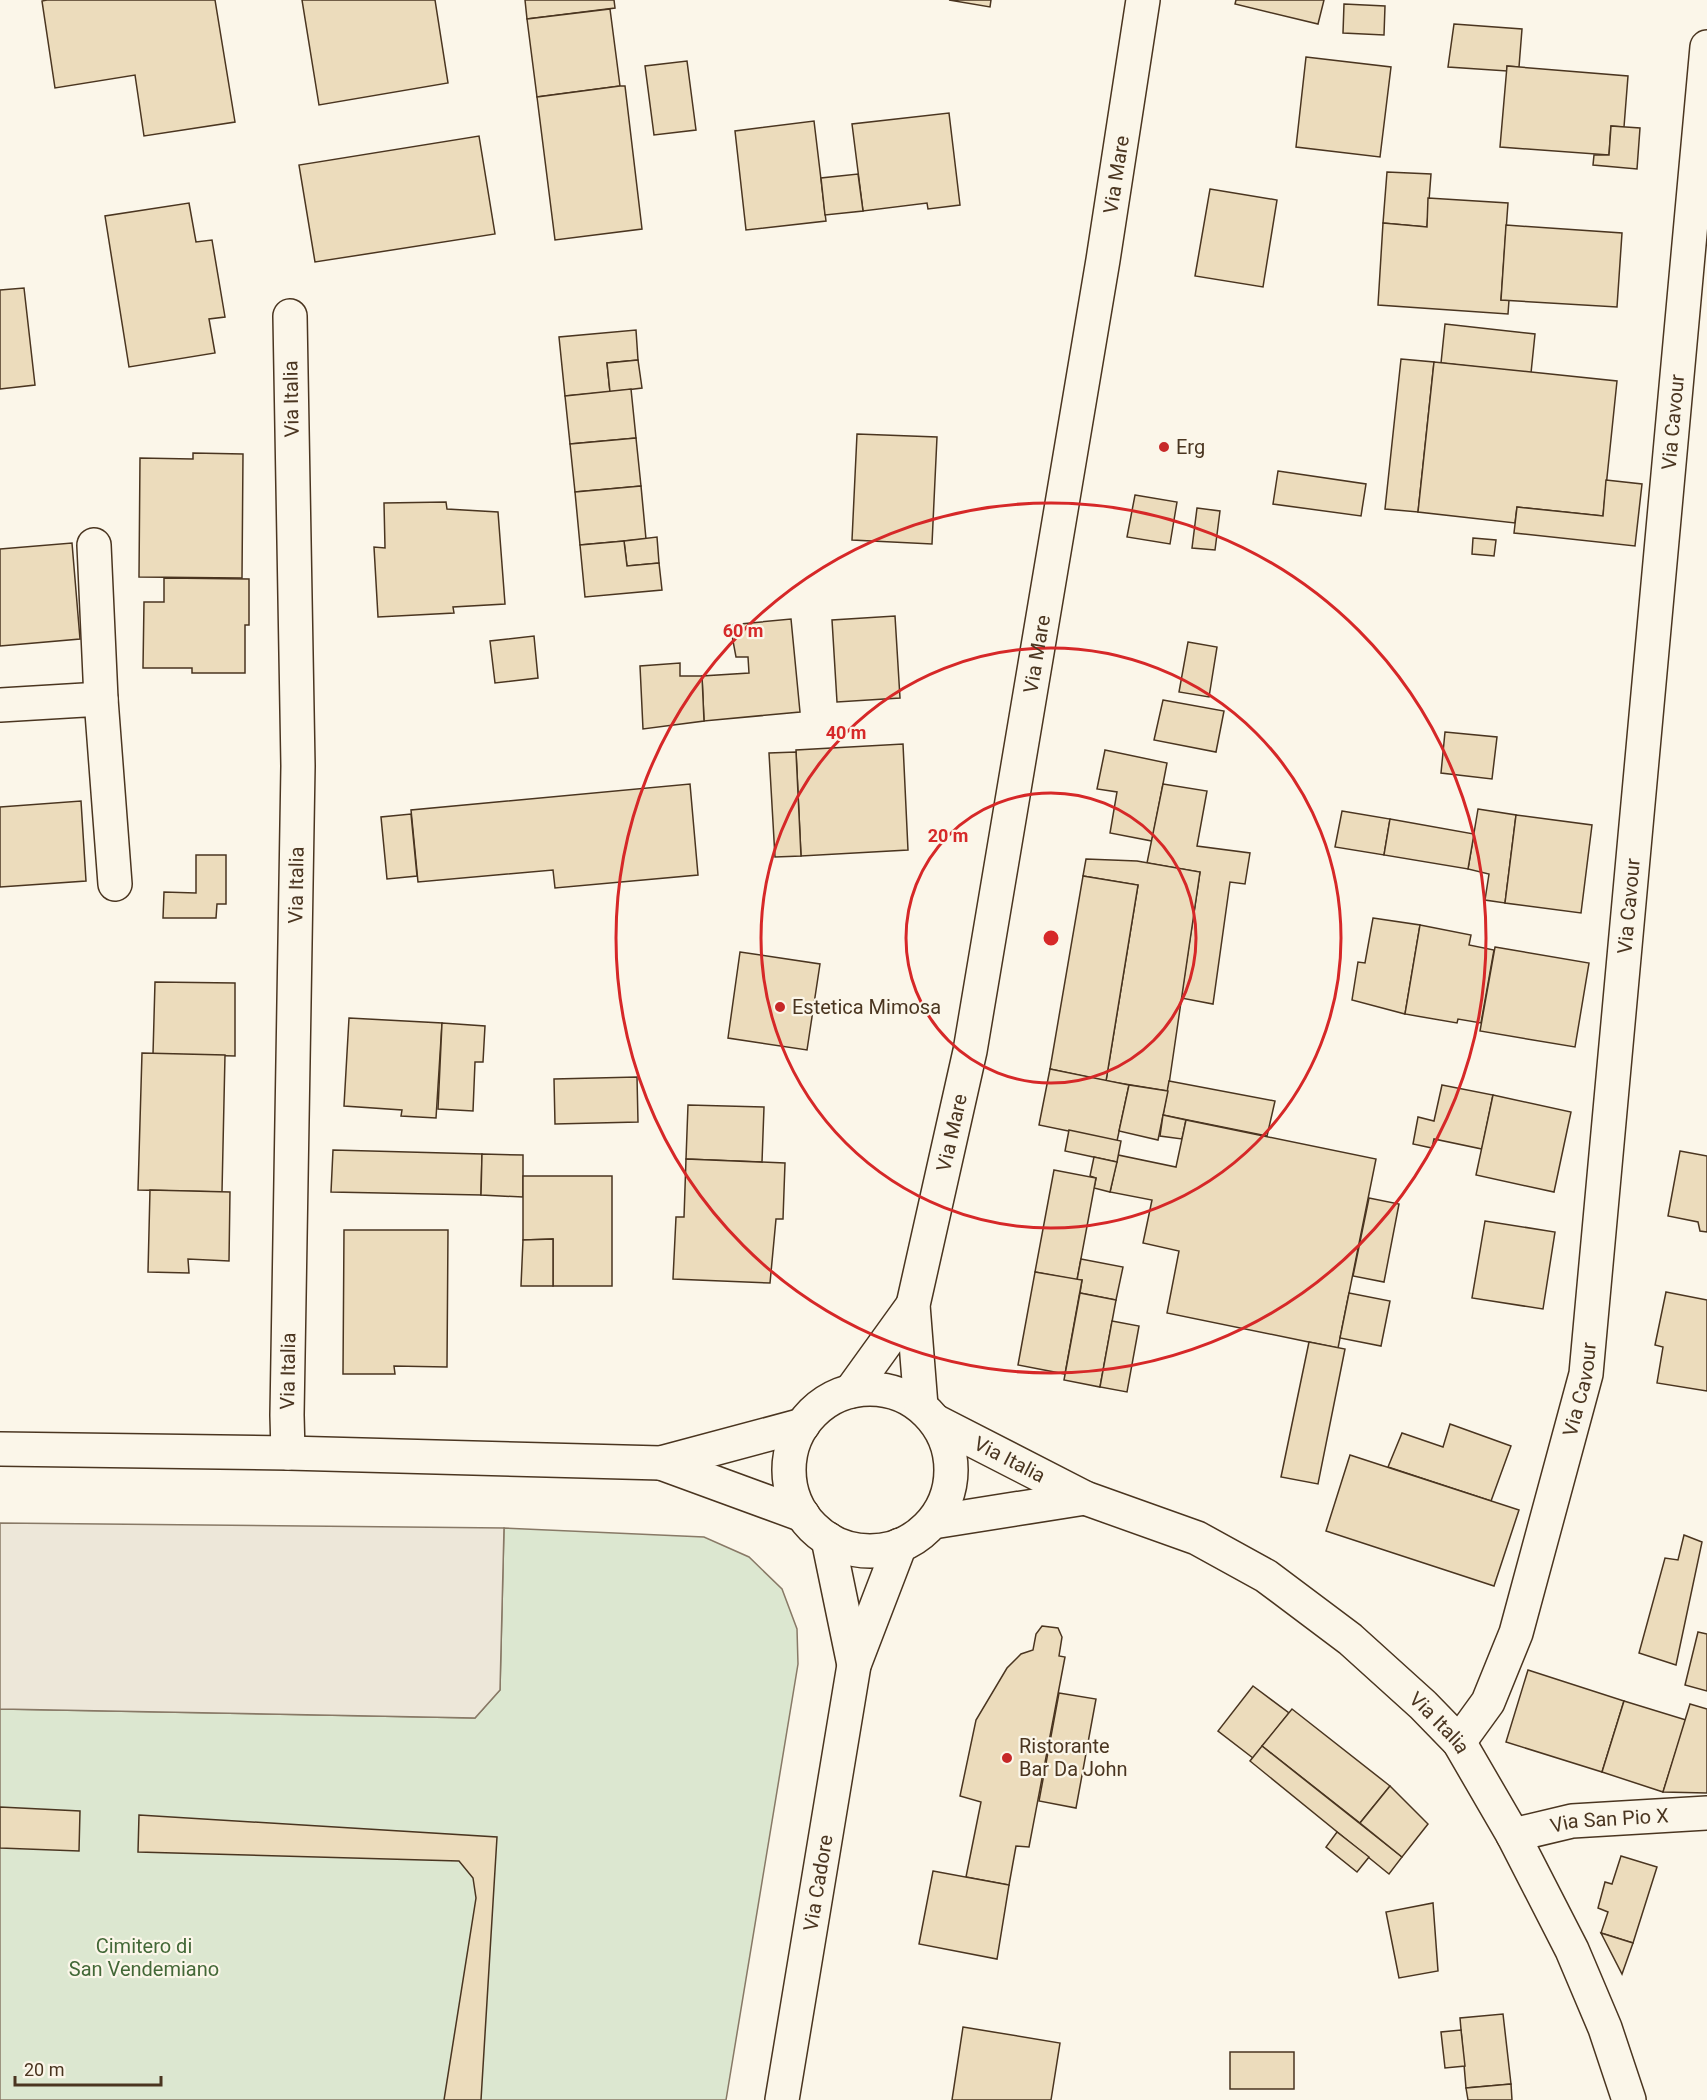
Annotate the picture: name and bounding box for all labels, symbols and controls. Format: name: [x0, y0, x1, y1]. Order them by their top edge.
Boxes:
street label: Via Mare: [1098, 134, 1134, 216]
street label: Via Italia: [278, 360, 304, 438]
street label: Via Cavour: [1656, 373, 1689, 471]
place label: Erg: [1176, 435, 1205, 459]
marker: Erg: [1157, 440, 1171, 454]
street label: Via Mare: [1018, 613, 1055, 695]
text: 60 m: [723, 620, 763, 641]
text: 40 m: [826, 722, 866, 743]
text: 20 m: [928, 825, 968, 846]
street label: Via Italia: [283, 846, 309, 924]
street label: Via Cavour: [1612, 857, 1645, 955]
centre of rings: [1041, 928, 1061, 948]
place label: Estetica Mimosa: [792, 995, 941, 1019]
marker: Estetica Mimosa: [773, 1000, 787, 1014]
street label: Via Mare: [931, 1091, 972, 1174]
street label: Via Italia: [275, 1332, 300, 1410]
street label: Via Cavour: [1558, 1341, 1601, 1439]
street label: Via Italia: [970, 1431, 1049, 1488]
street label: Via Italia: [1404, 1687, 1475, 1758]
place label: Ristorante Bar Da John: [1019, 1734, 1128, 1781]
marker: Ristorante Bar Da John: [1000, 1751, 1014, 1765]
street label: Via San Pio X: [1548, 1803, 1670, 1838]
street label: Via Cadore: [798, 1833, 838, 1933]
park label: Cimitero di San Vendemiano: [69, 1934, 219, 1981]
scale bar: [15, 2049, 160, 2087]
text: 20 m: [24, 2059, 64, 2080]

